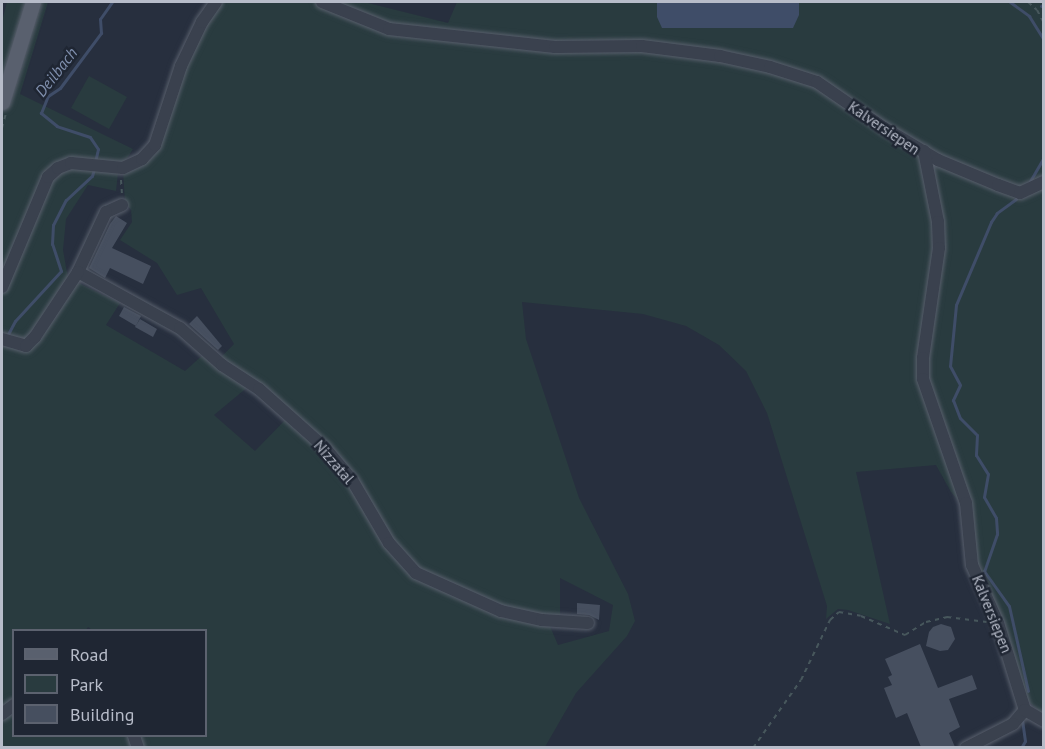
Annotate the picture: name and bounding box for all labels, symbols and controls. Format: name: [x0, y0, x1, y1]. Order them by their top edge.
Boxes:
water label: Deilbach: [31, 44, 81, 100]
street label: Kalversiepen: [845, 98, 923, 158]
street label: Nizzatal: [310, 437, 358, 487]
street label: Kalversiepen: [968, 573, 1016, 655]
legend: [12, 629, 207, 737]
text: Road: [70, 643, 108, 666]
text: Park: [70, 673, 103, 696]
text: Building: [70, 703, 134, 726]

